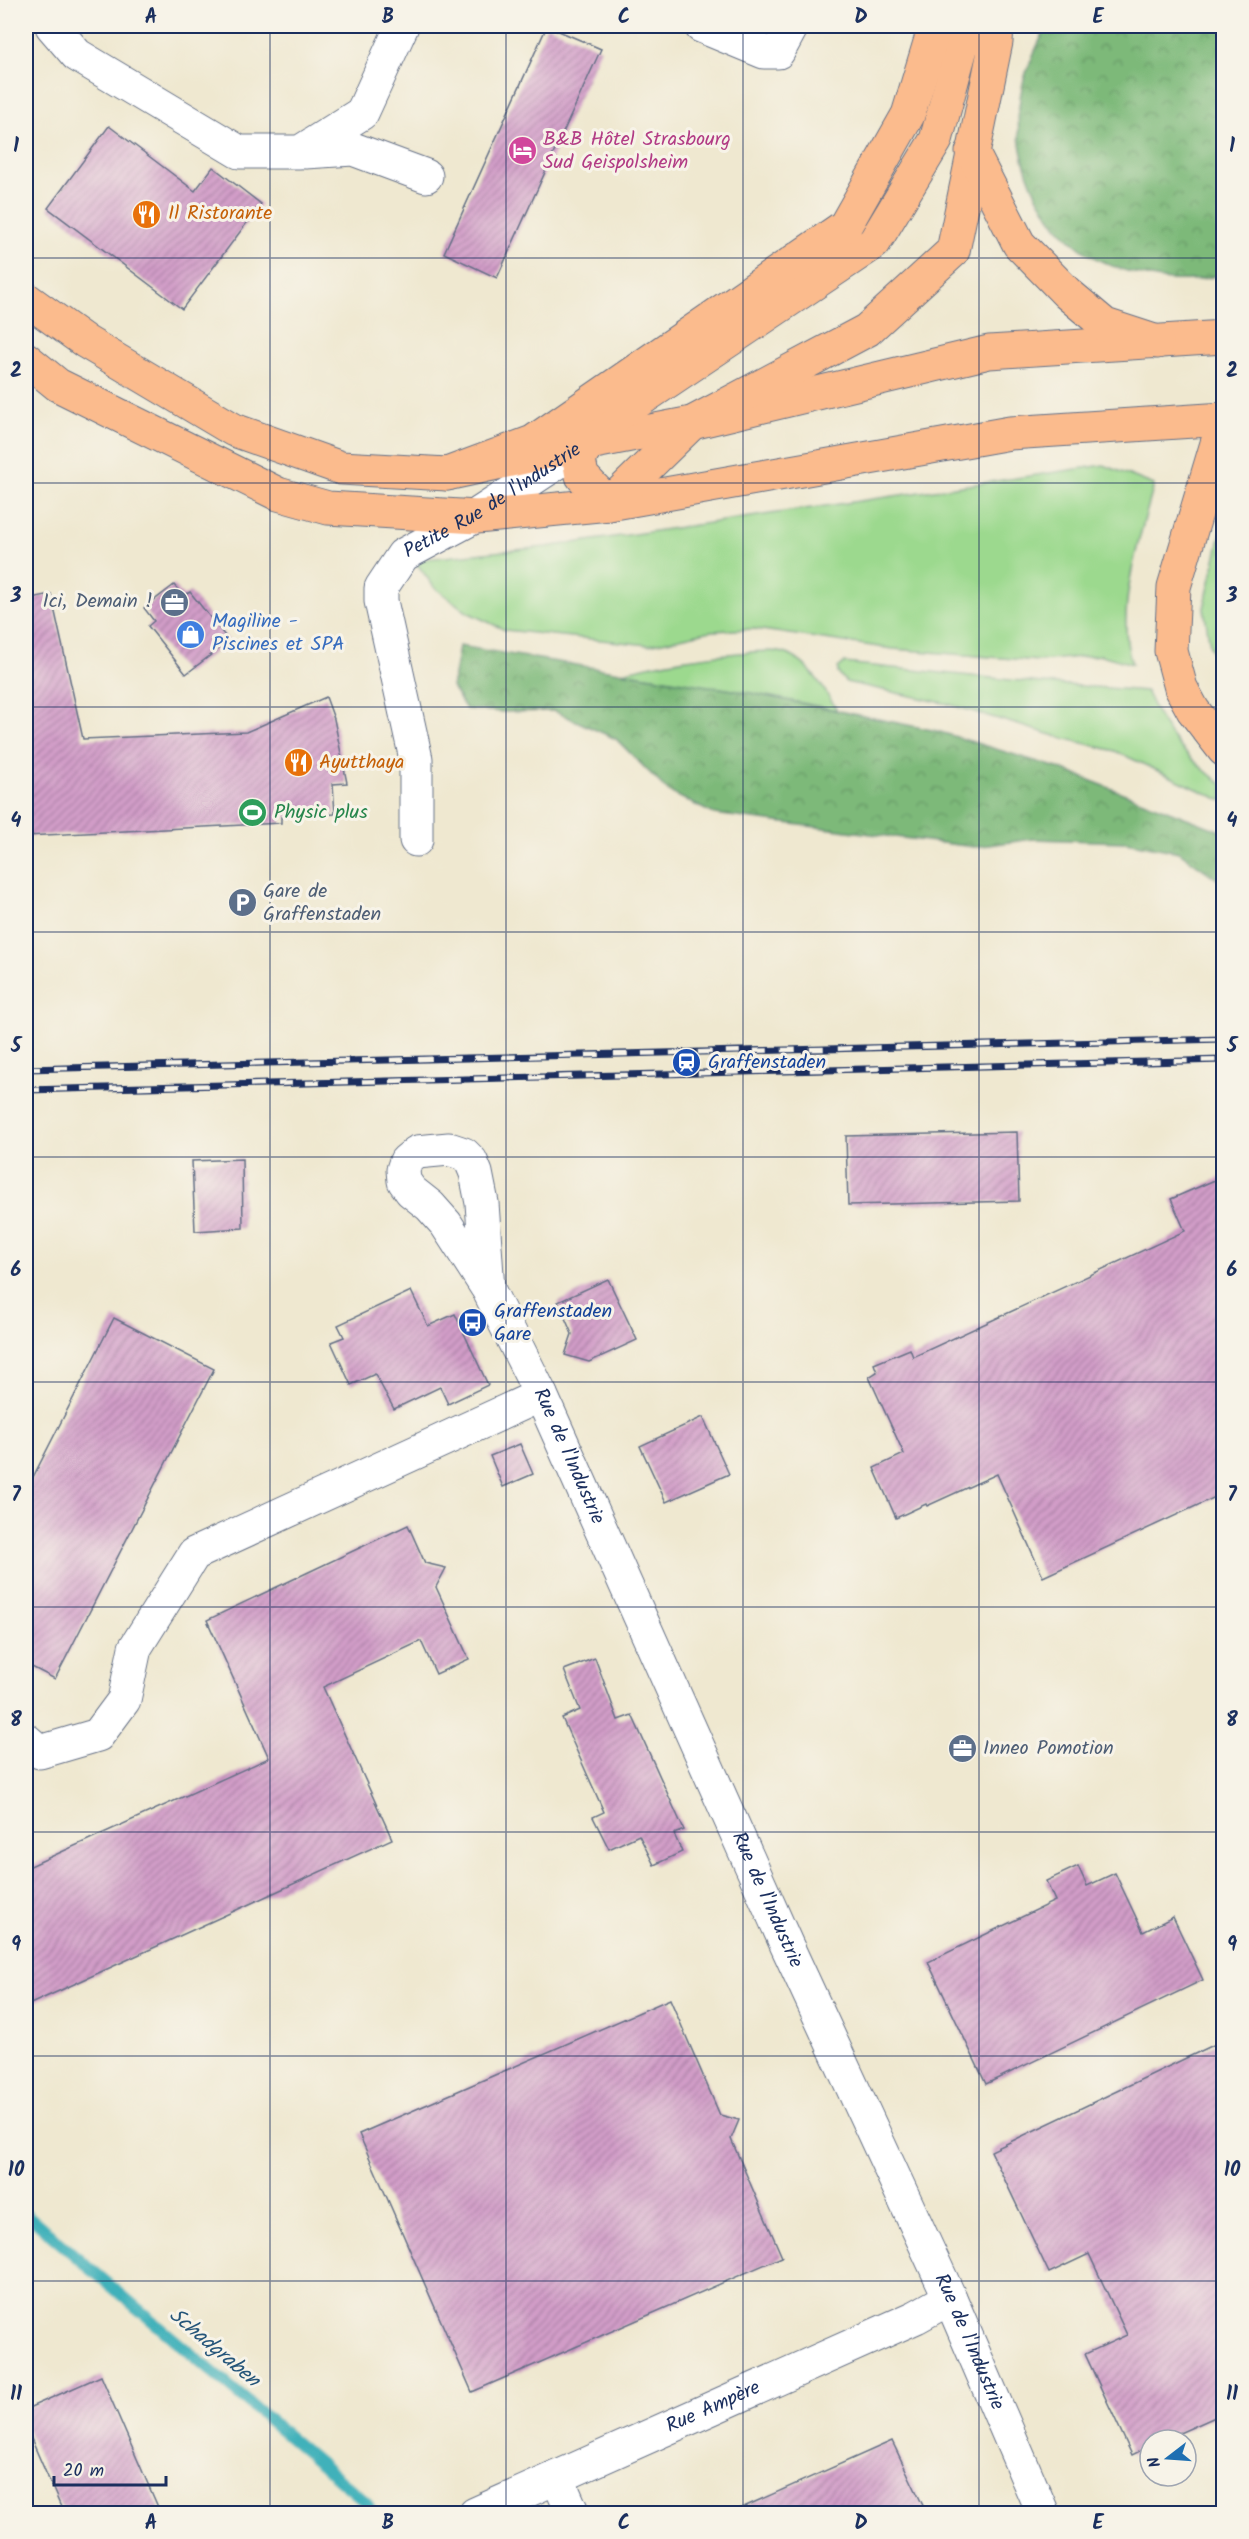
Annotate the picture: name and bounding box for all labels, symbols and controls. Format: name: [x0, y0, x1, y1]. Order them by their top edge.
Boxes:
text: A: [145, 2, 157, 34]
text: B: [382, 2, 394, 34]
text: C: [618, 2, 630, 34]
text: D: [854, 2, 868, 34]
text: E: [1092, 2, 1104, 34]
place label: B&B Hôtel Strasbourg Sud Geispolsheim: [543, 124, 731, 179]
text: 1: [13, 131, 19, 163]
text: 1: [1229, 131, 1235, 163]
hotel icon: B&B Hôtel Strasbourg Sud Geispolsheim: [506, 135, 538, 167]
restaurant icon: Il Ristorante: [131, 198, 163, 230]
place label: Il Ristorante: [168, 198, 272, 230]
text: 2: [10, 356, 22, 388]
text: 2: [1226, 356, 1238, 388]
street label: Petite Rue de l'Industrie: [398, 435, 588, 568]
text: 3: [10, 581, 22, 613]
text: 3: [1226, 581, 1238, 613]
place label: Ici, Demain !: [43, 586, 153, 618]
office icon: Ici, Demain !: [158, 586, 190, 618]
place label: Magiline - Piscines et SPA: [212, 606, 344, 661]
shop icon: Magiline - Piscines et SPA: [175, 618, 207, 650]
restaurant icon: Ayutthaya: [282, 747, 314, 779]
place label: Ayutthaya: [319, 747, 405, 779]
sports icon: Physic plus: [237, 797, 269, 829]
place label: Physic plus: [274, 797, 368, 829]
text: 4: [11, 806, 22, 838]
text: 4: [1227, 806, 1238, 838]
place label: Gare de Graffenstaden: [263, 876, 381, 931]
parking icon: Gare de Graffenstaden: [226, 887, 258, 919]
text: 5: [10, 1031, 23, 1063]
text: 5: [1226, 1031, 1239, 1063]
station icon: Graffenstaden: [671, 1047, 703, 1079]
place label: Graffenstaden: [708, 1047, 826, 1079]
text: 6: [11, 1255, 22, 1287]
text: 6: [1227, 1255, 1238, 1287]
place label: Graffenstaden Gare: [494, 1296, 612, 1351]
bus stop icon: Graffenstaden Gare: [457, 1307, 489, 1339]
street label: Rue de l'Industrie: [524, 1383, 613, 1530]
text: 7: [11, 1480, 21, 1512]
text: 7: [1227, 1480, 1237, 1512]
text: 8: [10, 1705, 22, 1737]
text: 8: [1226, 1705, 1238, 1737]
office icon: Inneo Pomotion: [946, 1733, 978, 1765]
place label: Inneo Pomotion: [983, 1733, 1114, 1765]
street label: Rue de l'Industrie: [722, 1827, 811, 1974]
text: 9: [11, 1930, 21, 1962]
text: 9: [1227, 1930, 1237, 1962]
text: 10: [8, 2155, 25, 2187]
text: 10: [1224, 2155, 1241, 2187]
street label: Rue de l'Industrie: [925, 2268, 1013, 2415]
water label: Schadgraben: [161, 2300, 268, 2397]
street label: Rue Ampère: [661, 2372, 766, 2443]
text: 11: [10, 2379, 22, 2411]
text: 11: [1226, 2379, 1238, 2411]
north arrow: [1138, 2428, 1198, 2488]
scale bar: [54, 2449, 166, 2487]
text: N: [1142, 2453, 1169, 2470]
text: 20 m: [63, 2457, 104, 2486]
text: A: [145, 2508, 157, 2539]
text: B: [382, 2508, 394, 2539]
text: C: [618, 2508, 630, 2539]
text: D: [854, 2508, 868, 2539]
text: E: [1092, 2508, 1104, 2539]

